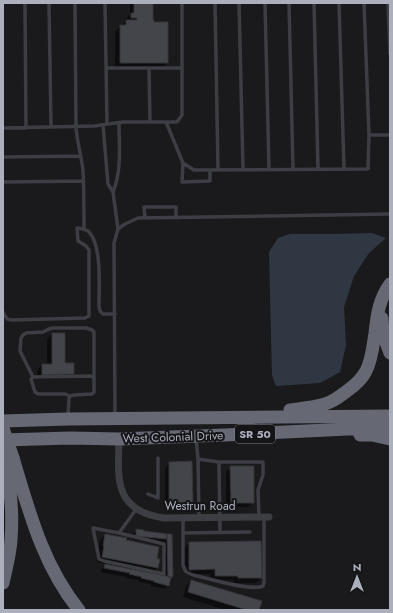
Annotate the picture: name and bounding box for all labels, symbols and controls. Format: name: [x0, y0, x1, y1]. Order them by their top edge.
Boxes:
road number: SR 50: [235, 425, 275, 443]
street label: West Colonial Drive: [122, 426, 224, 448]
street label: Westrun Road: [164, 497, 236, 515]
north arrow: [337, 557, 377, 597]
text: N: [353, 559, 361, 575]

